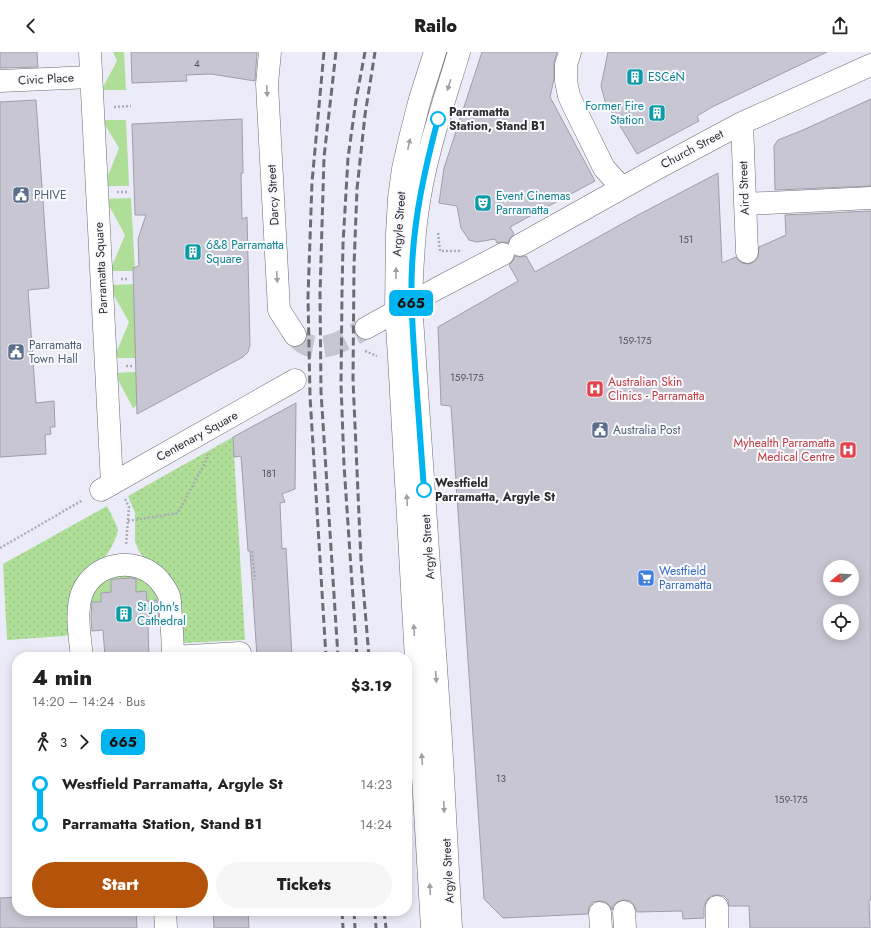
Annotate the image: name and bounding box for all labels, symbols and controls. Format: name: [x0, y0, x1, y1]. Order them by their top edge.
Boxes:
text: Railo: [414, 13, 457, 39]
icon: back: [20, 15, 42, 37]
icon: share: [829, 15, 851, 37]
house number: 4: [194, 56, 200, 71]
building icon: ESCéN: [625, 67, 645, 87]
place label: ESCéN: [648, 68, 685, 86]
street label: Civic Place: [18, 69, 74, 89]
one-way arrow: [446, 80, 452, 92]
one-way arrow: [264, 85, 271, 97]
place label: Former Fire Station: [585, 97, 644, 129]
place label: Parramatta Station, Stand B1: [449, 103, 545, 135]
building icon: Former Fire Station: [647, 103, 667, 123]
marker: Parramatta Station, Stand B1: [430, 111, 446, 127]
street label: Church Street: [657, 125, 727, 173]
one-way arrow: [406, 138, 412, 150]
street label: Aird Street: [734, 160, 754, 215]
street label: Darcy Street: [262, 164, 284, 226]
public building icon: PHIVE: [11, 185, 31, 205]
place label: PHIVE: [34, 186, 67, 204]
place label: Event Cinemas Parramatta: [496, 187, 571, 219]
street label: Argyle Street: [388, 191, 410, 257]
theatre icon: Event Cinemas Parramatta: [473, 193, 493, 213]
street label: Parramatta Square: [90, 222, 112, 314]
house number: 151: [679, 232, 693, 247]
place label: 6&8 Parramatta Square: [206, 236, 284, 268]
building icon: 6&8 Parramatta Square: [183, 242, 203, 262]
one-way arrow: [393, 266, 399, 279]
one-way arrow: [274, 271, 281, 283]
line badge: 665: [388, 290, 434, 316]
text: 665: [397, 293, 425, 313]
house number: 159-175: [618, 333, 652, 348]
place label: Parramatta Town Hall: [29, 336, 82, 368]
public building icon: Parramatta Town Hall: [6, 342, 26, 362]
house number: 159-175: [450, 370, 484, 385]
place label: Australian Skin Clinics - Parramatta: [608, 373, 705, 405]
hospital icon: Australian Skin Clinics - Parramatta: [585, 379, 605, 399]
street label: Centenary Square: [153, 406, 241, 466]
public building icon: Australia Post: [590, 420, 610, 440]
place label: Australia Post: [613, 421, 680, 439]
place label: Myhealth Parramatta Medical Centre: [734, 434, 835, 466]
hospital icon: Myhealth Parramatta Medical Centre: [838, 440, 858, 460]
house number: 181: [262, 466, 276, 481]
place label: Westfield Parramatta, Argyle St: [435, 474, 555, 506]
marker: Westfield Parramatta, Argyle St: [416, 482, 432, 498]
one-way arrow: [404, 493, 410, 506]
street label: Argyle Street: [417, 514, 439, 580]
north arrow: [823, 560, 859, 596]
map controls: [823, 560, 859, 640]
place label: Westfield Parramatta: [659, 562, 712, 594]
supermarket icon: Westfield Parramatta: [636, 568, 656, 588]
place label: St John's Cathedral: [137, 598, 186, 630]
building icon: St John's Cathedral: [114, 604, 134, 624]
button: locate: [823, 604, 859, 640]
one-way arrow: [411, 624, 418, 636]
text: 4 min: [32, 661, 92, 693]
one-way arrow: [433, 671, 440, 683]
text: $3.19: [351, 675, 392, 697]
text: 14:20 – 14:24 · Bus: [32, 692, 145, 711]
icon: walk: [32, 731, 54, 753]
icon: forward: [73, 731, 95, 753]
text: 665: [109, 732, 137, 752]
text: 3: [60, 733, 67, 752]
one-way arrow: [419, 753, 426, 765]
house number: 13: [496, 771, 507, 786]
text: Westfield Parramatta, Argyle St: [62, 773, 283, 795]
text: 14:23: [360, 775, 392, 794]
house number: 159-175: [774, 792, 808, 807]
one-way arrow: [441, 801, 448, 813]
text: Parramatta Station, Stand B1: [62, 813, 262, 835]
text: 14:24: [360, 815, 392, 834]
street label: Argyle Street: [437, 838, 459, 904]
button: Start: [32, 862, 208, 908]
button: Tickets: [216, 862, 392, 908]
one-way arrow: [427, 882, 433, 895]

